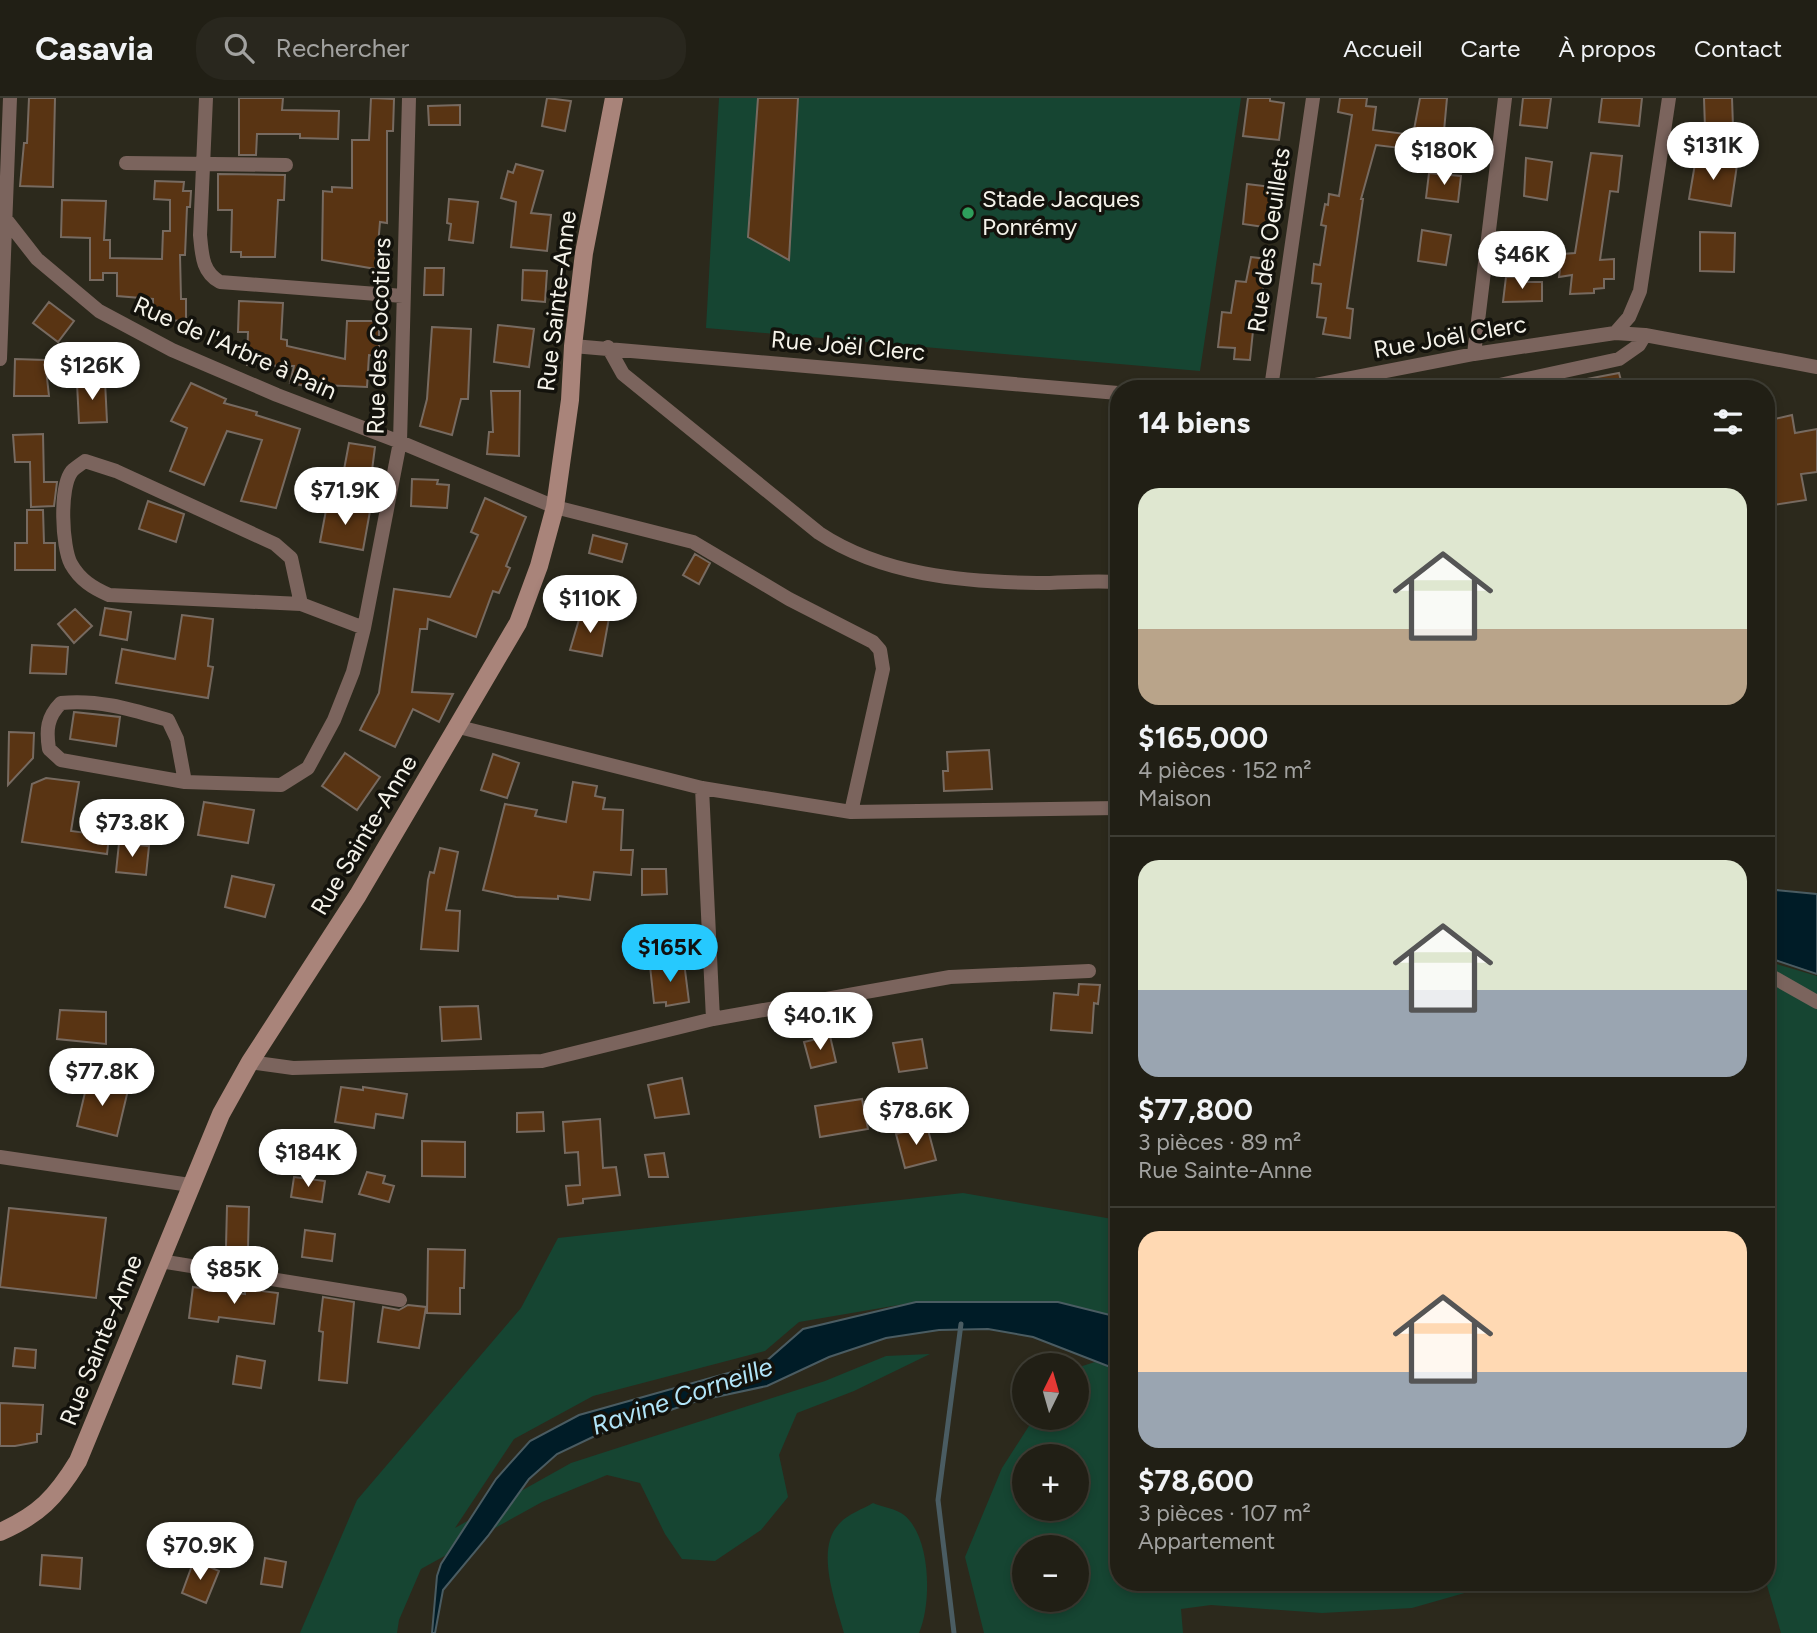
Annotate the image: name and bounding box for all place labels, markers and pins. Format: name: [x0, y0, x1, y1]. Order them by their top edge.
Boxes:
pin: $131K: [1664, 122, 1762, 182]
pin: $180K: [1395, 127, 1493, 187]
place label: Stade Jacques Ponrémy: [982, 184, 1140, 241]
marker: Stade Jacques Ponrémy: [960, 205, 976, 221]
pin: $46K: [1481, 232, 1563, 291]
pin: $126K: [43, 342, 141, 402]
pin: $71.9K: [288, 468, 402, 527]
pin: $110K: [541, 575, 639, 635]
pin: $73.8K: [75, 800, 189, 859]
pin: $165K: [621, 924, 719, 984]
pin: $40.1K: [763, 992, 877, 1052]
pin: $77.8K: [45, 1048, 159, 1108]
pin: $78.6K: [859, 1088, 973, 1147]
pin: $184K: [259, 1130, 357, 1189]
pin: $85K: [193, 1246, 275, 1306]
pin: $70.9K: [143, 1522, 257, 1582]

